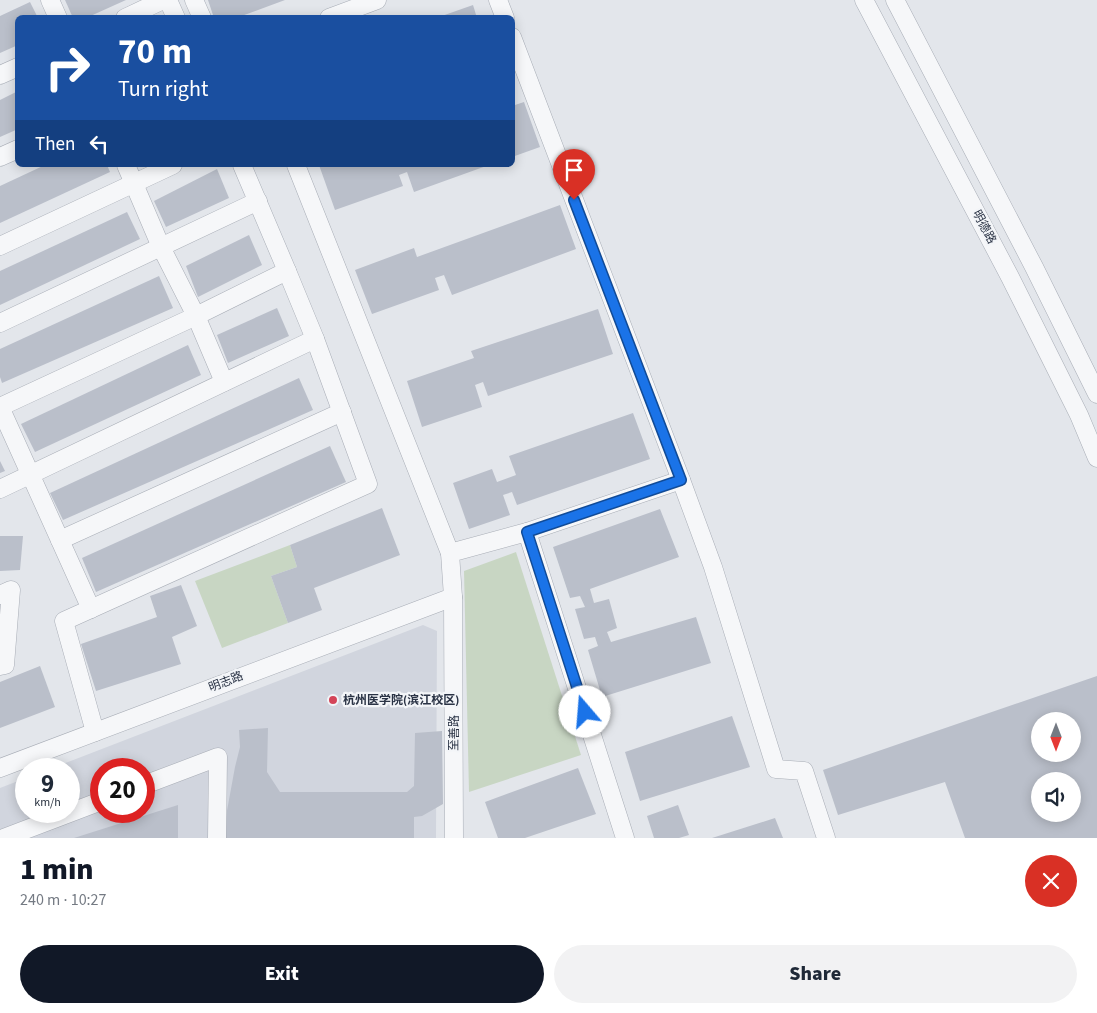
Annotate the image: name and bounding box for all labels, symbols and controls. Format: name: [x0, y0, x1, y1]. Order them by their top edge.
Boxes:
text: 70 m: [118, 27, 192, 77]
icon: right: [35, 35, 100, 100]
text: Turn right: [118, 73, 208, 105]
icon: left: [85, 130, 113, 158]
text: Then: [35, 131, 75, 158]
pin: [553, 149, 595, 200]
icon: arrive: [560, 156, 588, 184]
street label: 明德路: [968, 207, 1000, 247]
street label: 明志路: [206, 668, 246, 696]
position arrow: [558, 685, 610, 737]
place label: 杭州医学院(滨江校区): [343, 692, 459, 709]
marker: 杭州医学院(滨江校区): [327, 694, 339, 706]
north arrow: [1031, 712, 1081, 762]
map controls: [1031, 712, 1081, 822]
street label: 至善路: [446, 715, 463, 751]
speed limit sign: 20: [90, 758, 155, 823]
text: 9: [41, 766, 54, 802]
button: sound: [1031, 772, 1081, 822]
text: km/h: [34, 794, 61, 811]
text: 1 min: [20, 848, 94, 891]
button: close: [1025, 855, 1077, 907]
text: 240 m · 10:27: [20, 889, 107, 911]
button: Exit: [20, 945, 544, 1003]
button: Share: [554, 945, 1077, 1003]

